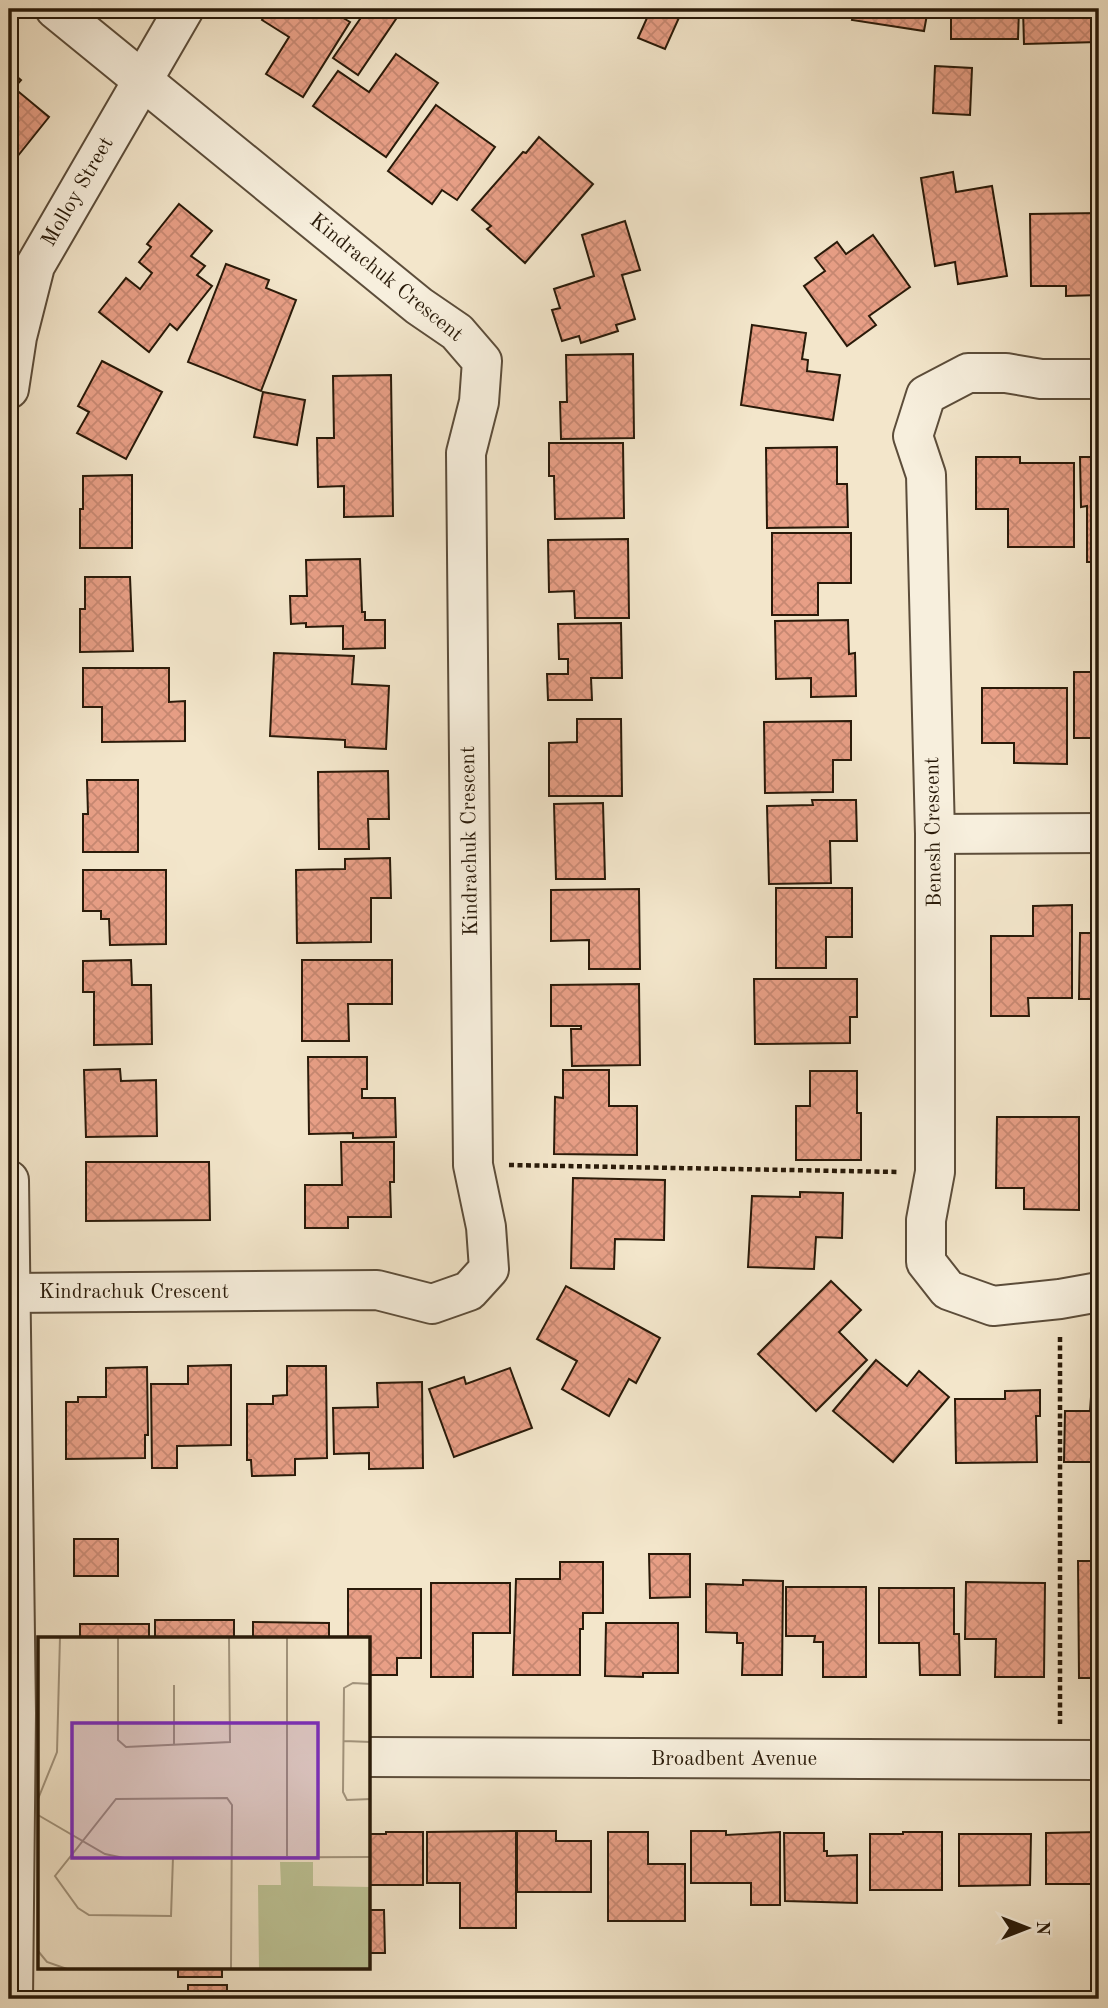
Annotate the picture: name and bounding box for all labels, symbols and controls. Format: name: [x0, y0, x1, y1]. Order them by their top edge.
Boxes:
street label: Molloy Street: [38, 134, 118, 250]
street label: Kindrachuk Crescent: [305, 210, 467, 346]
street label: Kindrachuk Crescent: [458, 746, 482, 936]
street label: Benesh Crescent: [922, 757, 946, 907]
street label: Kindrachuk Crescent: [39, 1282, 229, 1303]
inset map: [38, 1637, 371, 1969]
street label: Broadbent Avenue: [651, 1749, 817, 1770]
north arrow: [992, 1892, 1062, 1962]
text: N: [1032, 1921, 1051, 1936]

